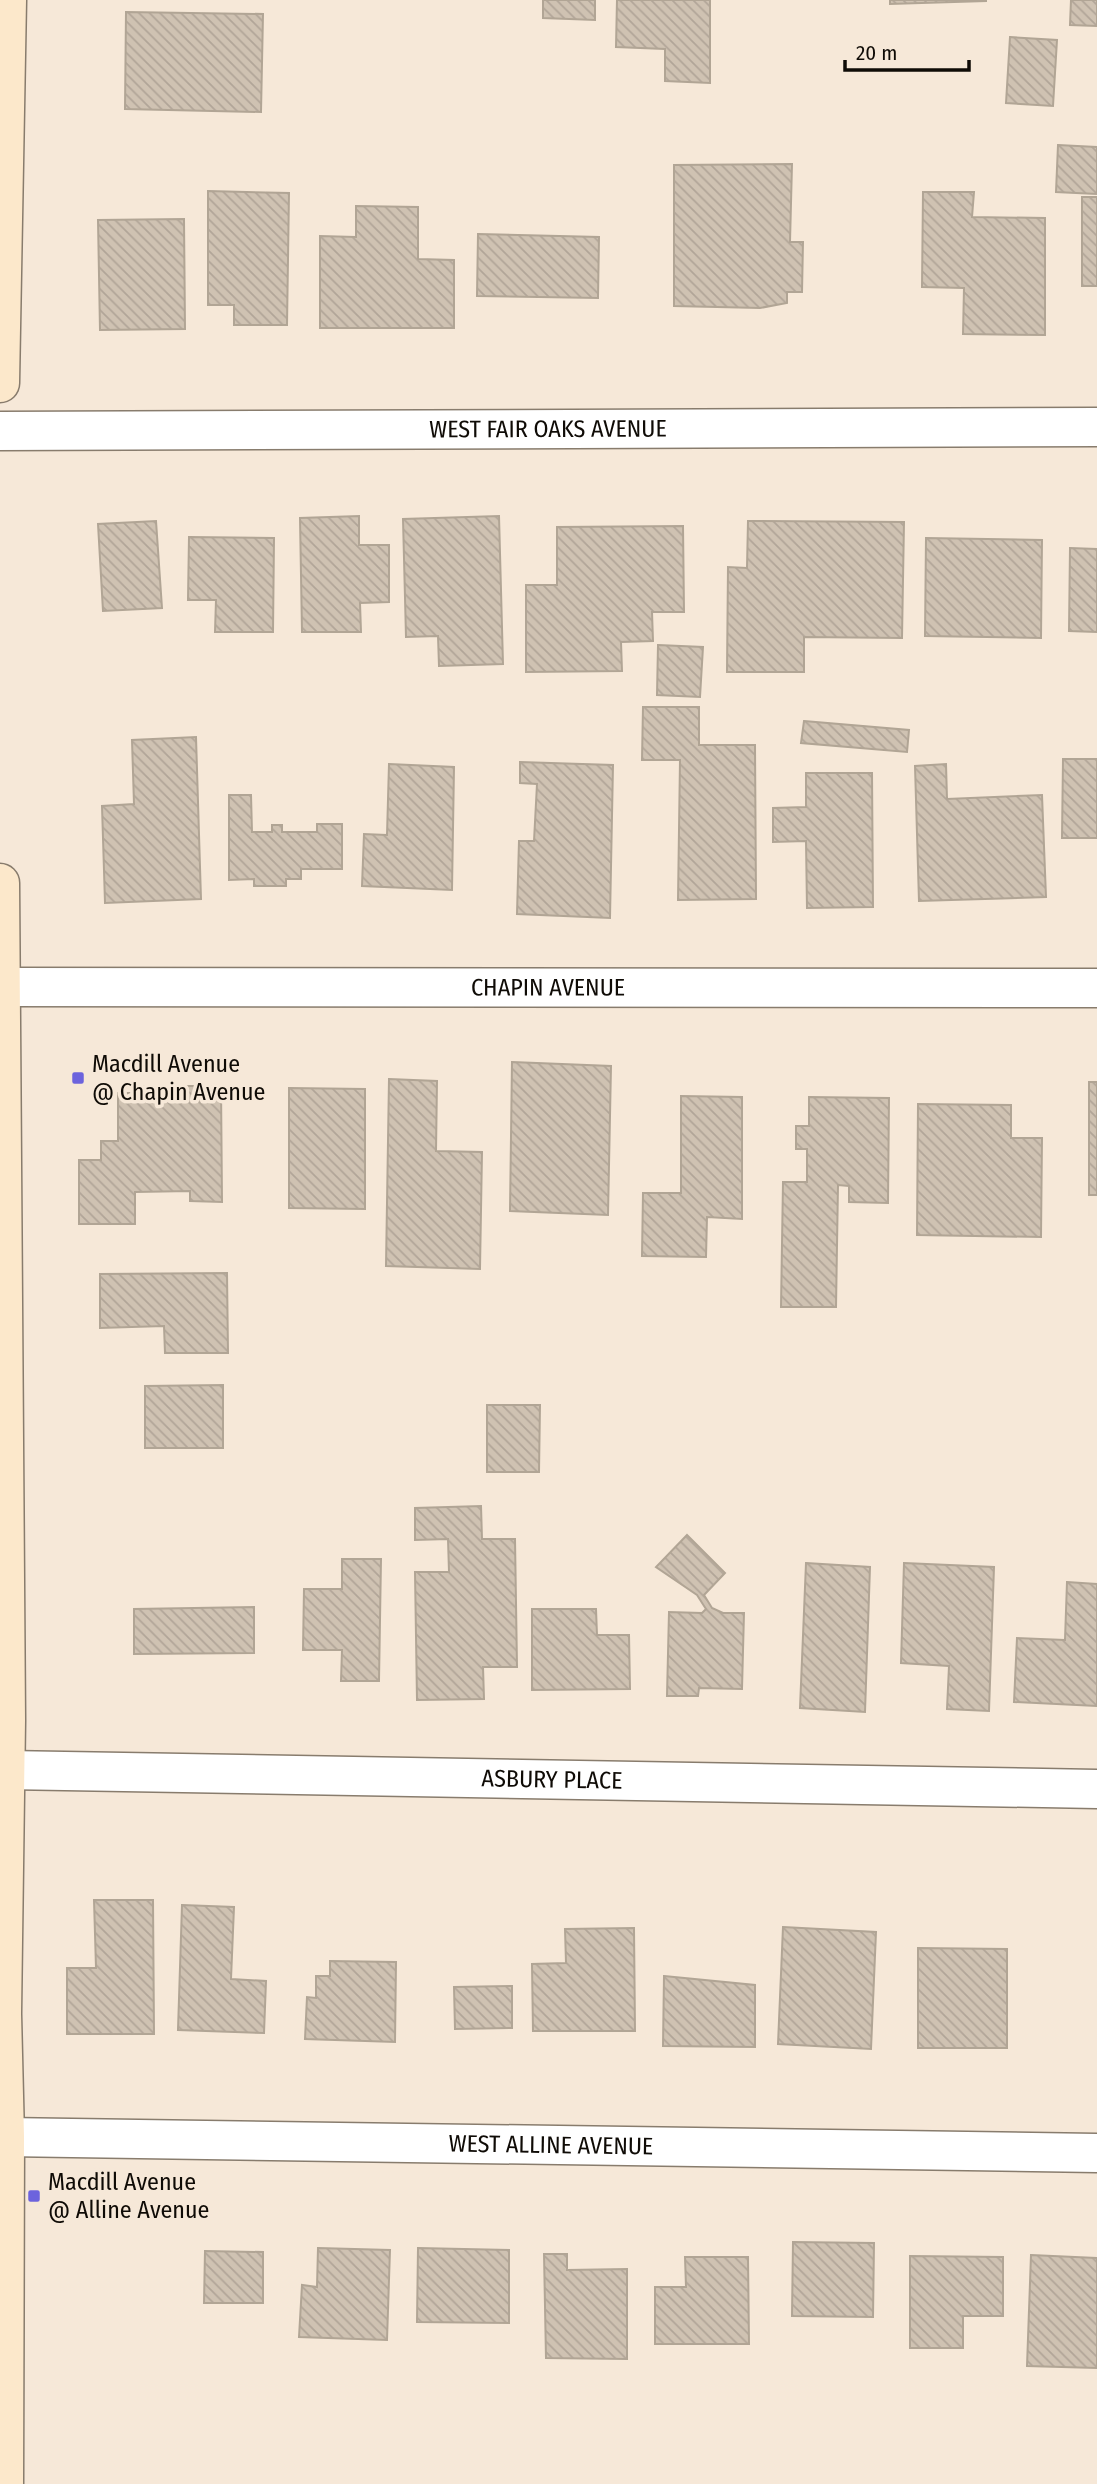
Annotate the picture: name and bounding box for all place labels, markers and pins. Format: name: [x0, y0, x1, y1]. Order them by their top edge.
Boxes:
place label: Macdill Avenue @ Chapin Avenue: [92, 1050, 265, 1106]
marker: Macdill Avenue @ Chapin Avenue: [70, 1070, 86, 1086]
place label: Macdill Avenue @ Alline Avenue: [48, 2168, 209, 2224]
marker: Macdill Avenue @ Alline Avenue: [26, 2188, 42, 2204]

